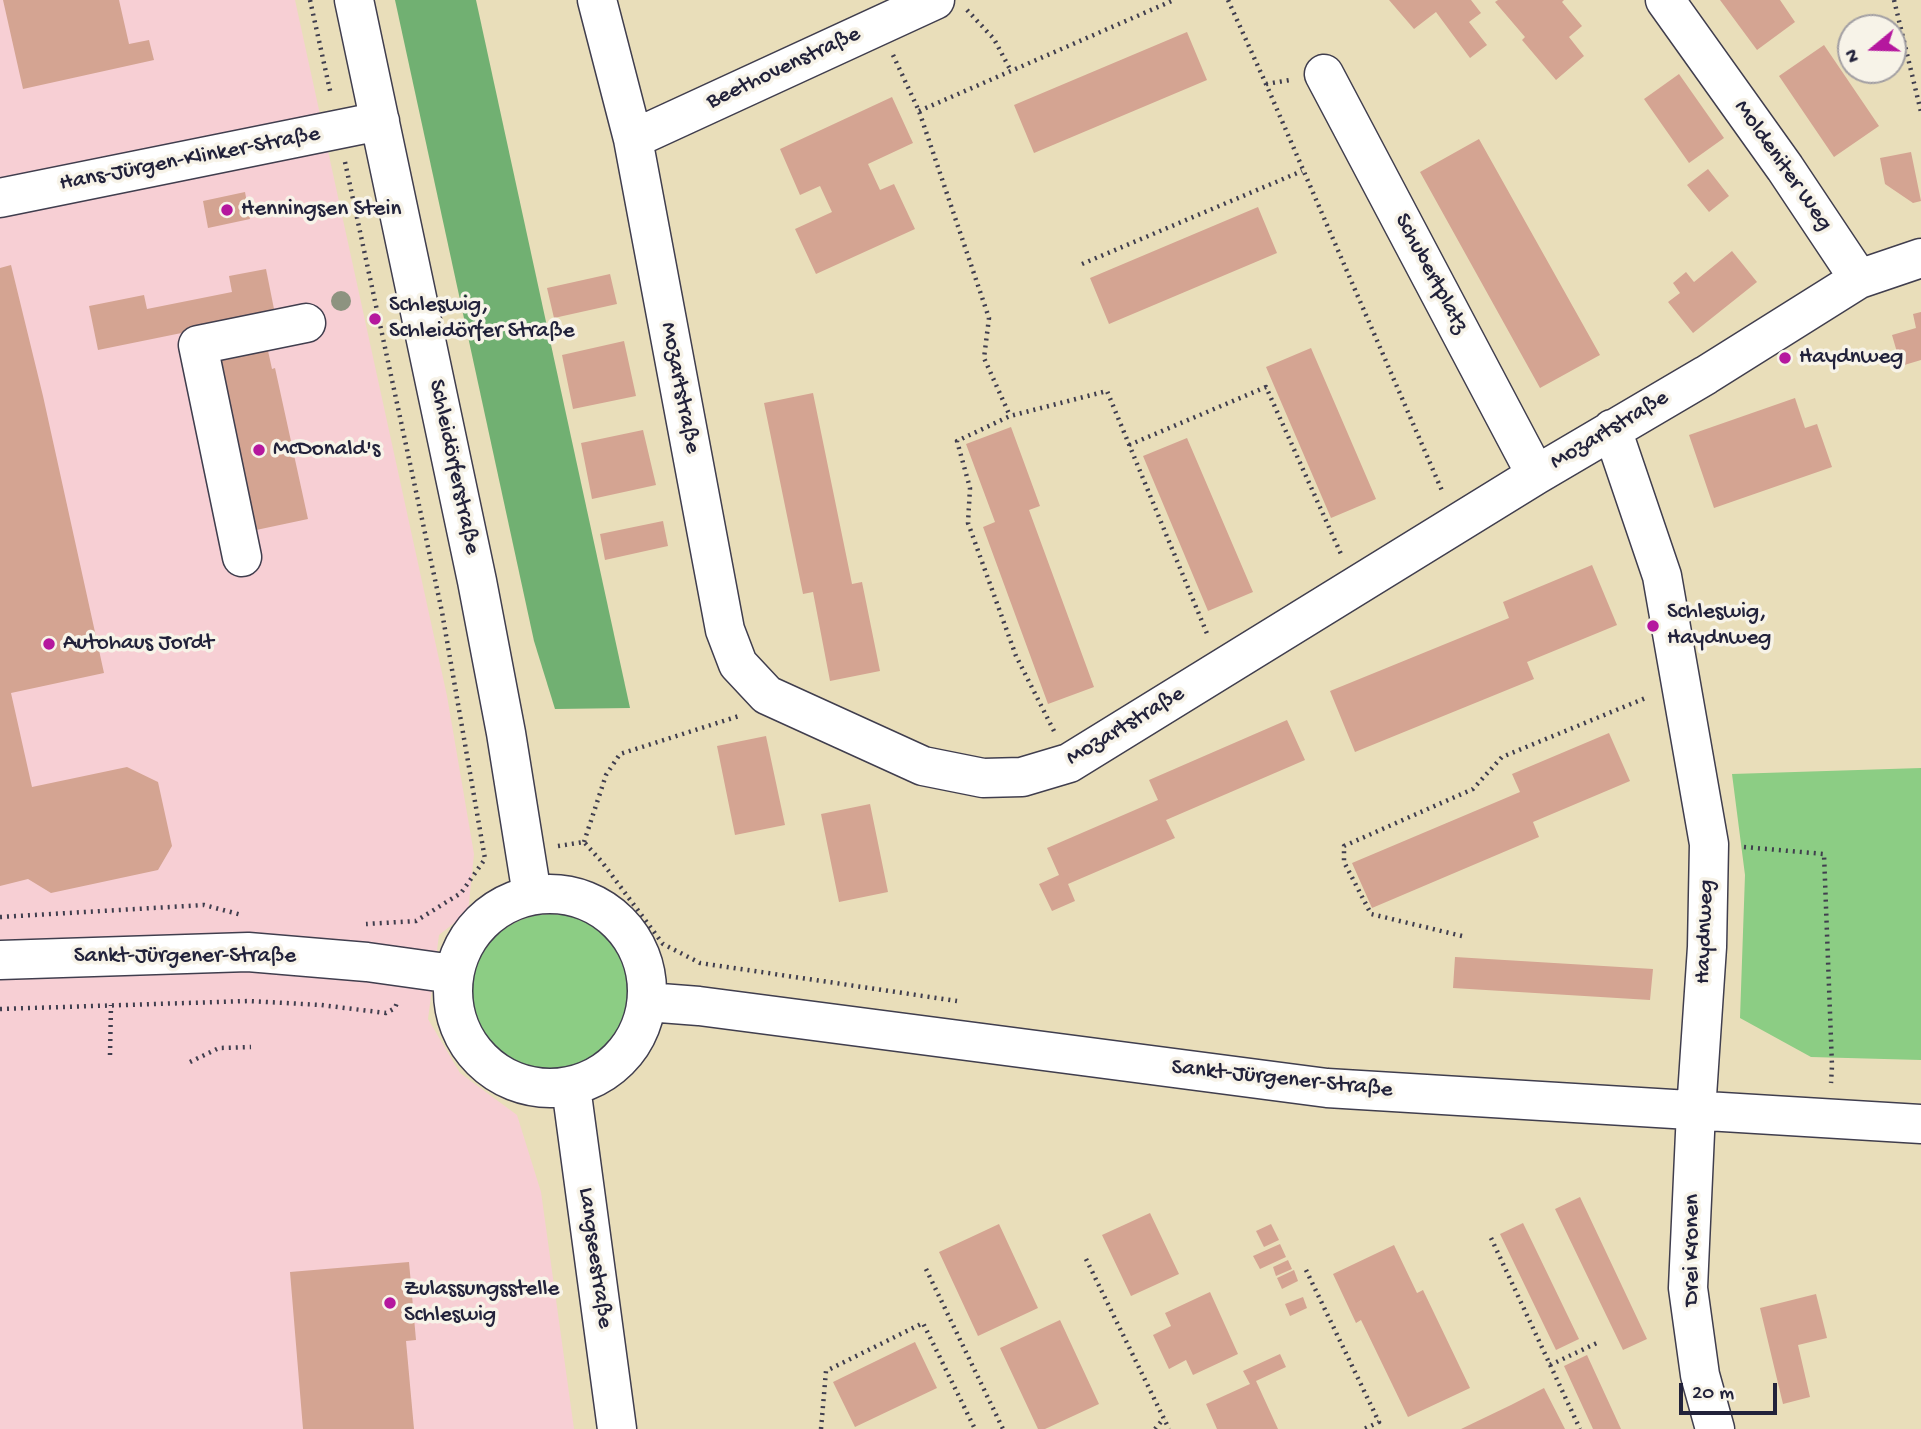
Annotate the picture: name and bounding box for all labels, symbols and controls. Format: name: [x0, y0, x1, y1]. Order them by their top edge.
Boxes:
north arrow: [1837, 14, 1907, 84]
street label: Beethovenstraße: [703, 21, 865, 117]
text: N: [1841, 46, 1866, 65]
street label: Moldeniter Weg: [1727, 95, 1837, 237]
street label: Hans-Jürgen-Klinker-Straße: [57, 121, 323, 199]
place label: Henningsen Stein: [241, 196, 401, 224]
marker: Henningsen Stein: [219, 202, 235, 218]
street label: Schubertplatz: [1387, 209, 1473, 339]
place label: Schleswig, Schleidörfer Straße: [389, 292, 575, 346]
marker: Schleswig, Schleidörfer Straße: [367, 311, 383, 327]
street label: Mozartstraße: [653, 320, 705, 456]
place label: Haydnweg: [1799, 344, 1903, 372]
marker: Haydnweg: [1777, 350, 1793, 366]
street label: Schleidörferstraße: [421, 377, 485, 557]
street label: Mozartstraße: [1546, 385, 1674, 477]
place label: McDonald's: [273, 436, 380, 464]
marker: McDonald's: [251, 442, 267, 458]
place label: Schleswig, Haydnweg: [1667, 599, 1771, 653]
marker: Schleswig, Haydnweg: [1645, 618, 1661, 634]
place label: Autohaus Jordt: [63, 630, 214, 658]
marker: Autohaus Jordt: [41, 636, 57, 652]
street label: Mozartstraße: [1062, 681, 1190, 773]
street label: Haydnweg: [1690, 879, 1722, 985]
street label: Sankt-Jürgener-Straße: [74, 943, 296, 971]
street label: Sankt-Jürgener-Straße: [1170, 1055, 1394, 1105]
street label: Langseestraße: [570, 1186, 618, 1330]
street label: Drei Kronen: [1679, 1194, 1707, 1306]
place label: Zulassungsstelle Schleswig: [404, 1276, 559, 1330]
marker: Zulassungsstelle Schleswig: [382, 1295, 398, 1311]
scale bar: [1683, 1370, 1781, 1414]
text: 20 m: [1692, 1382, 1734, 1407]

